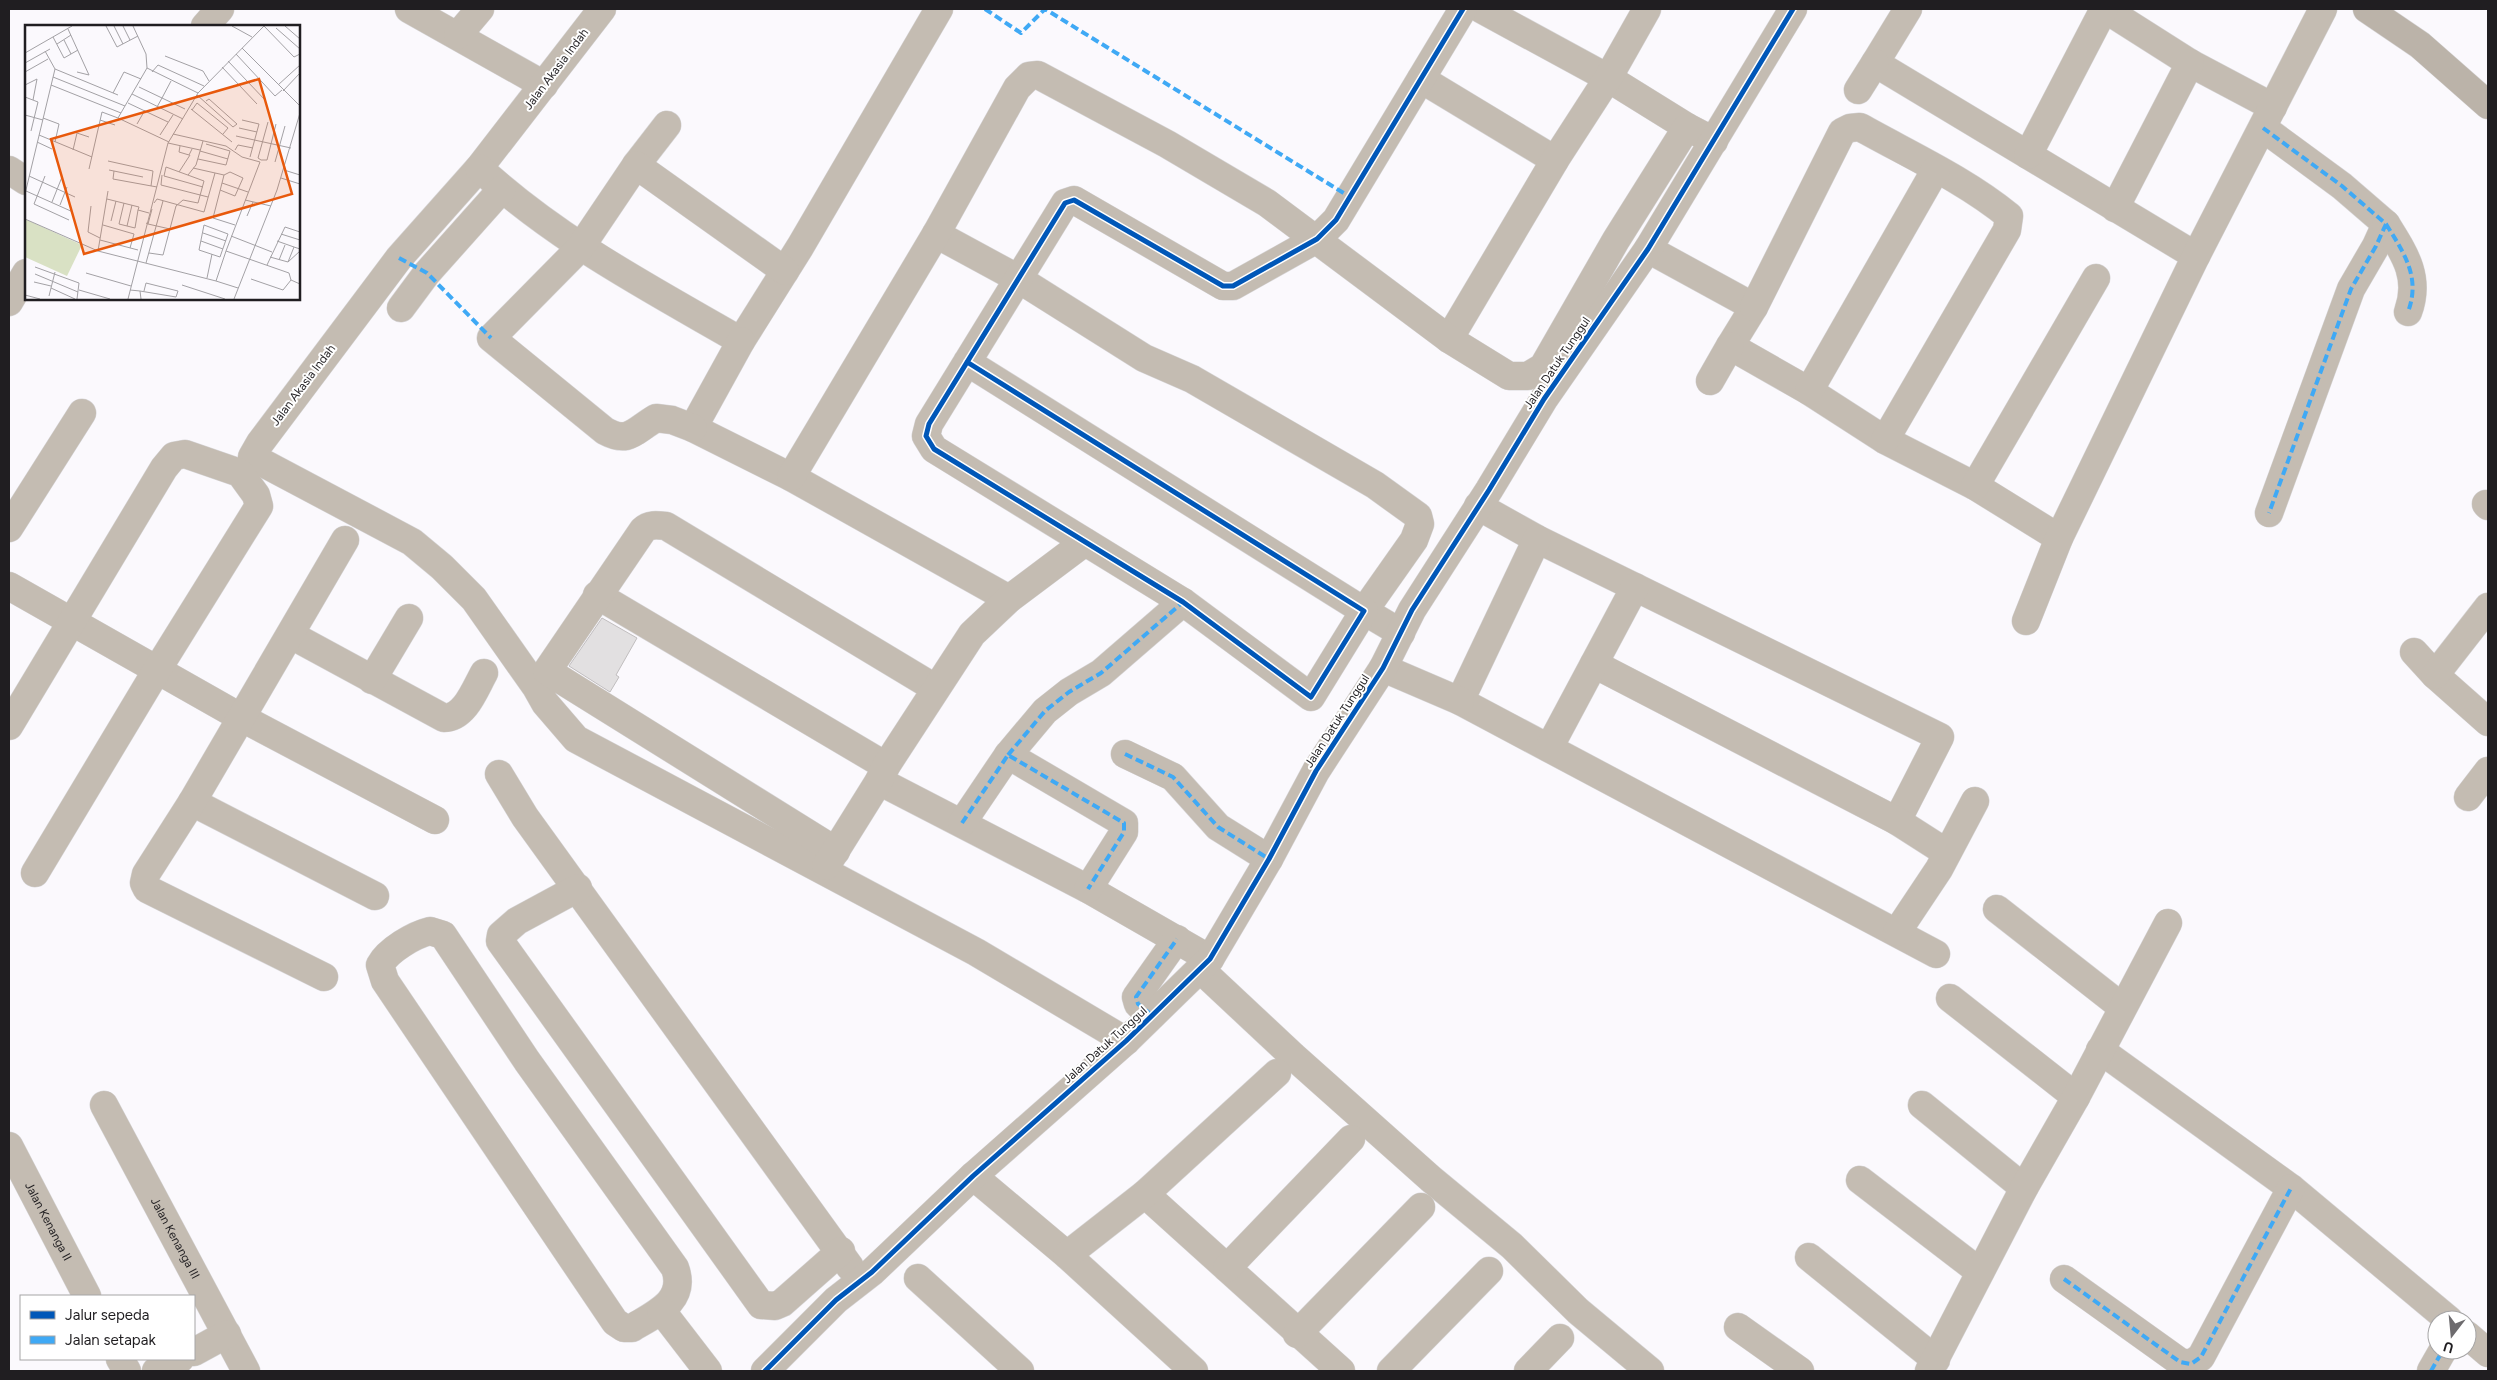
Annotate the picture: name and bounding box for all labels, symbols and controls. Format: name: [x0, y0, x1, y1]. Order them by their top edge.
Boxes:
inset map: [25, 25, 300, 300]
street label: Jalan Akasia Indah: [521, 25, 591, 112]
street label: Jalan Datuk Tunggul: [1521, 314, 1593, 412]
street label: Jalan Akasia Indah: [268, 341, 338, 428]
street label: Jalan Datuk Tunggul: [1302, 672, 1372, 770]
street label: Jalan Datuk Tunggul: [1060, 1004, 1150, 1086]
street label: Jalan Kenanga II: [22, 1180, 74, 1263]
street label: Jalan Kenanga III: [148, 1195, 202, 1281]
legend: [20, 1295, 195, 1360]
text: Jalur sepeda: [65, 1306, 150, 1324]
north arrow: [2427, 1310, 2477, 1360]
text: Jalan setapak: [65, 1331, 156, 1349]
text: U: [2441, 1337, 2456, 1357]

